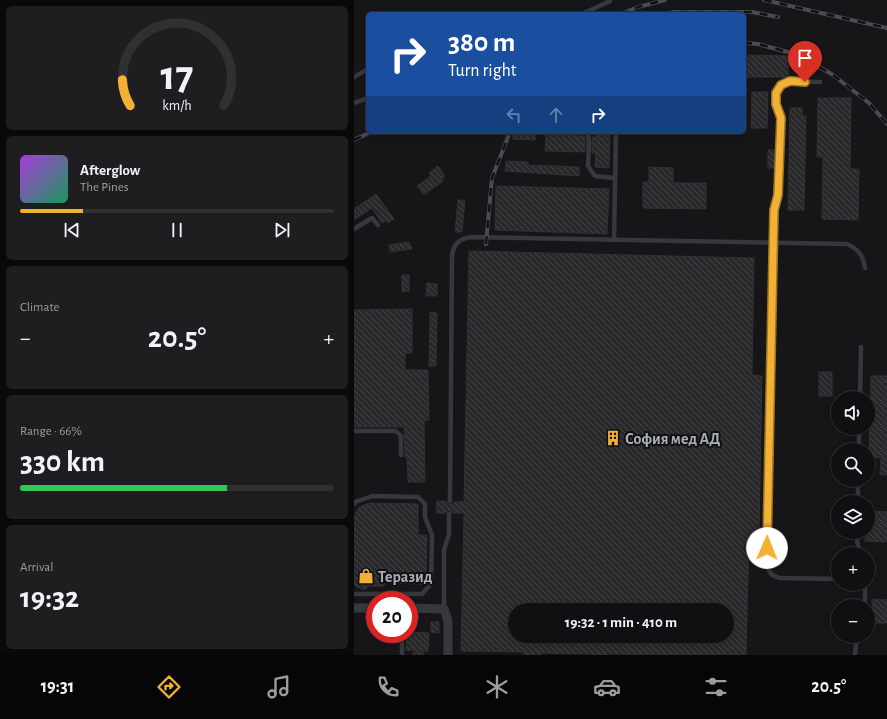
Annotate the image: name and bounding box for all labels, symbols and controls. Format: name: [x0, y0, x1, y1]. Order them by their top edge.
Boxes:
icon: right: [382, 28, 434, 80]
text: 380 m: [448, 29, 515, 57]
pin: [788, 41, 822, 82]
icon: arrive: [794, 47, 816, 69]
text: 17: [161, 56, 193, 97]
text: Turn right: [448, 62, 517, 80]
text: km/h: [162, 98, 192, 112]
icon: left: [503, 104, 525, 126]
icon: ahead: [545, 104, 567, 126]
icon: right: [587, 104, 609, 126]
text: Afterglow: [80, 163, 140, 178]
text: The Pines: [80, 181, 129, 194]
icon: previous: [61, 219, 83, 241]
icon: pause: [166, 219, 188, 241]
icon: next: [271, 219, 293, 241]
text: Climate: [20, 301, 59, 314]
text: 20.5°: [148, 323, 206, 353]
text: −: [20, 327, 31, 349]
text: +: [323, 327, 334, 349]
map controls: [831, 391, 875, 643]
button: sound: [831, 391, 875, 435]
text: Range · 66%: [20, 425, 82, 438]
building icon: София мед АД: [604, 429, 622, 447]
place label: София мед АД: [625, 431, 720, 447]
button: search: [831, 443, 875, 487]
text: 330 km: [20, 447, 105, 477]
button: layers: [831, 495, 875, 539]
position arrow: [746, 527, 788, 569]
button: +: [831, 547, 875, 591]
text: Arrival: [20, 561, 53, 574]
shop icon: Теразид: [357, 567, 375, 585]
place label: Теразид: [378, 569, 433, 585]
text: 19:32: [20, 583, 79, 613]
speed limit sign: 20: [366, 591, 418, 643]
button: −: [831, 599, 875, 643]
text: 19:32 · 1 min · 410 m: [565, 615, 677, 630]
icon: directions: [155, 673, 183, 701]
icon: music: [265, 673, 293, 701]
icon: phone: [374, 673, 402, 701]
icon: climate: [483, 673, 511, 701]
icon: car: [593, 673, 621, 701]
icon: filters: [702, 673, 730, 701]
text: 19:31: [41, 678, 74, 696]
text: 20.5°: [811, 678, 846, 696]

